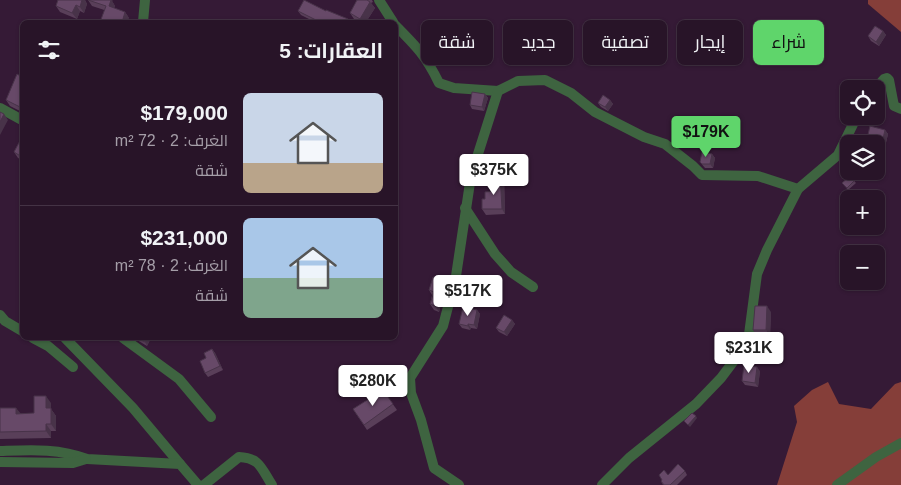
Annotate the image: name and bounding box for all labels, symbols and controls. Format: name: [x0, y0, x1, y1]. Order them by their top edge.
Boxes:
chip: شقة: [421, 20, 493, 65]
chip: جديد: [503, 20, 573, 65]
chip: تصفية: [583, 20, 667, 65]
chip: إيجار: [677, 20, 743, 65]
chip: شراء: [753, 20, 824, 65]
icon: filters: [35, 36, 63, 64]
text: العقارات: 5: [279, 39, 383, 62]
map controls: [840, 80, 885, 290]
button: locate: [840, 80, 885, 125]
text: $179,000: [140, 101, 228, 124]
icon: home: [283, 113, 343, 173]
pin: $179K: [671, 116, 741, 158]
text: $179K: [682, 123, 730, 140]
text: الغرف: 2 · 72 m²: [115, 132, 228, 149]
button: layers: [840, 135, 885, 180]
pin: $375K: [459, 154, 529, 196]
text: $375K: [470, 161, 518, 178]
text: شقة: [195, 162, 228, 179]
button: +: [840, 190, 885, 235]
text: $231,000: [140, 226, 228, 249]
icon: home: [283, 238, 343, 298]
button: −: [840, 245, 885, 290]
text: الغرف: 2 · 78 m²: [115, 257, 228, 274]
pin: $517K: [433, 274, 503, 317]
text: $517K: [444, 282, 492, 299]
text: شقة: [195, 287, 228, 304]
pin: $231K: [714, 332, 784, 374]
text: $231K: [725, 339, 773, 356]
pin: $280K: [338, 364, 408, 407]
text: $280K: [349, 372, 397, 389]

